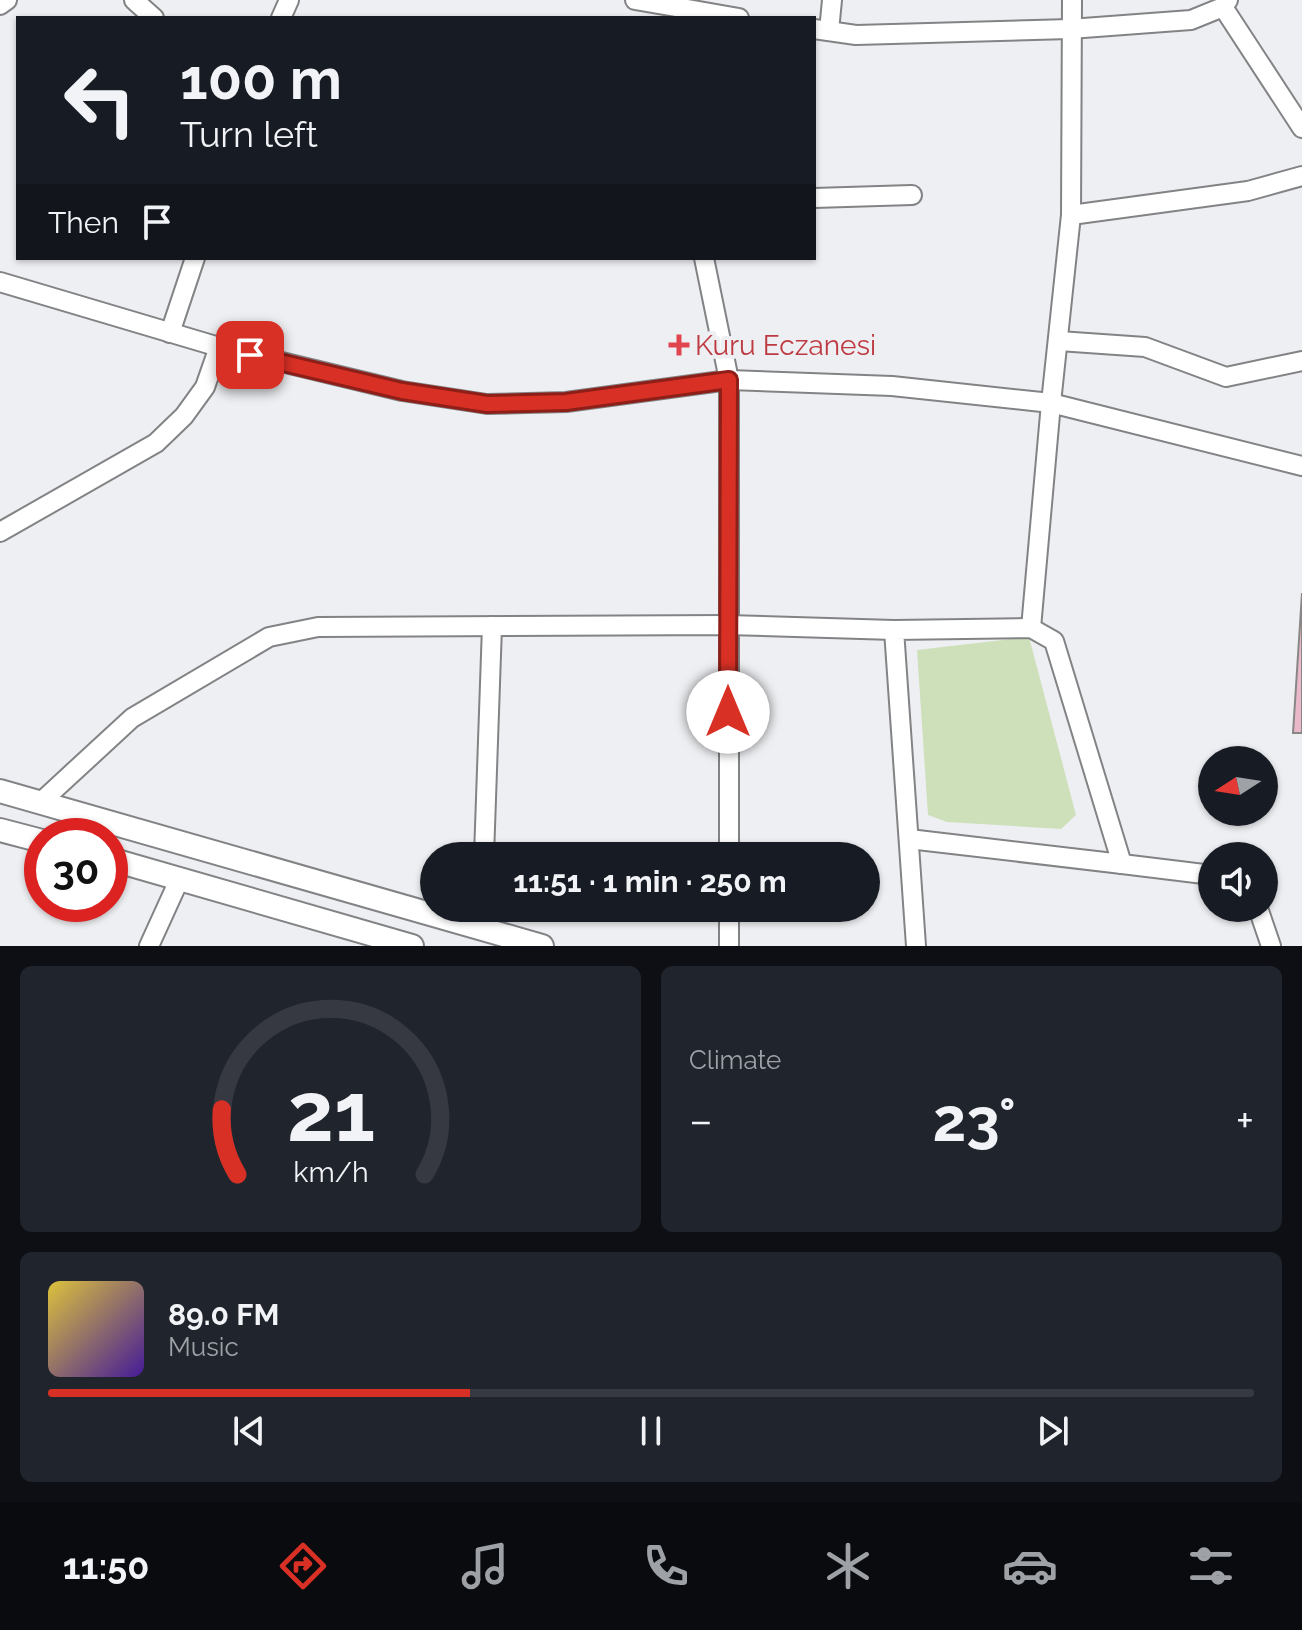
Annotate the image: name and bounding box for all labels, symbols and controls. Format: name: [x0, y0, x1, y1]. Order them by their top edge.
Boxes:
text: 100 m: [180, 46, 342, 112]
icon: left: [48, 48, 152, 152]
text: Turn left: [180, 113, 318, 155]
icon: arrive: [135, 200, 179, 244]
text: Then: [48, 205, 119, 240]
pin: [216, 321, 284, 389]
place label: Kuru Eczanesi: [695, 329, 876, 362]
icon: arrive: [228, 333, 272, 377]
marker: Kuru Eczanesi: [670, 336, 688, 354]
position arrow: [686, 670, 770, 754]
north arrow: [1198, 746, 1278, 826]
map controls: [1198, 746, 1278, 922]
speed limit sign: 30: [24, 818, 128, 922]
button: sound: [1198, 842, 1278, 922]
text: 11:51 · 1 min · 250 m: [513, 864, 787, 899]
text: Climate: [689, 1045, 781, 1075]
text: 21: [286, 1063, 375, 1160]
text: 23°: [932, 1085, 1016, 1155]
text: −: [689, 1095, 713, 1146]
text: +: [1236, 1095, 1254, 1146]
text: km/h: [293, 1155, 368, 1189]
text: 89.0 FM: [168, 1297, 279, 1332]
text: Music: [168, 1332, 239, 1362]
icon: previous: [227, 1409, 271, 1453]
icon: pause: [629, 1409, 673, 1453]
icon: next: [1031, 1409, 1075, 1453]
icon: directions: [275, 1538, 331, 1594]
icon: music: [457, 1538, 513, 1594]
icon: phone: [638, 1538, 694, 1594]
icon: climate: [820, 1538, 876, 1594]
icon: car: [1002, 1538, 1058, 1594]
icon: filters: [1183, 1538, 1239, 1594]
text: 11:50: [63, 1545, 149, 1587]

